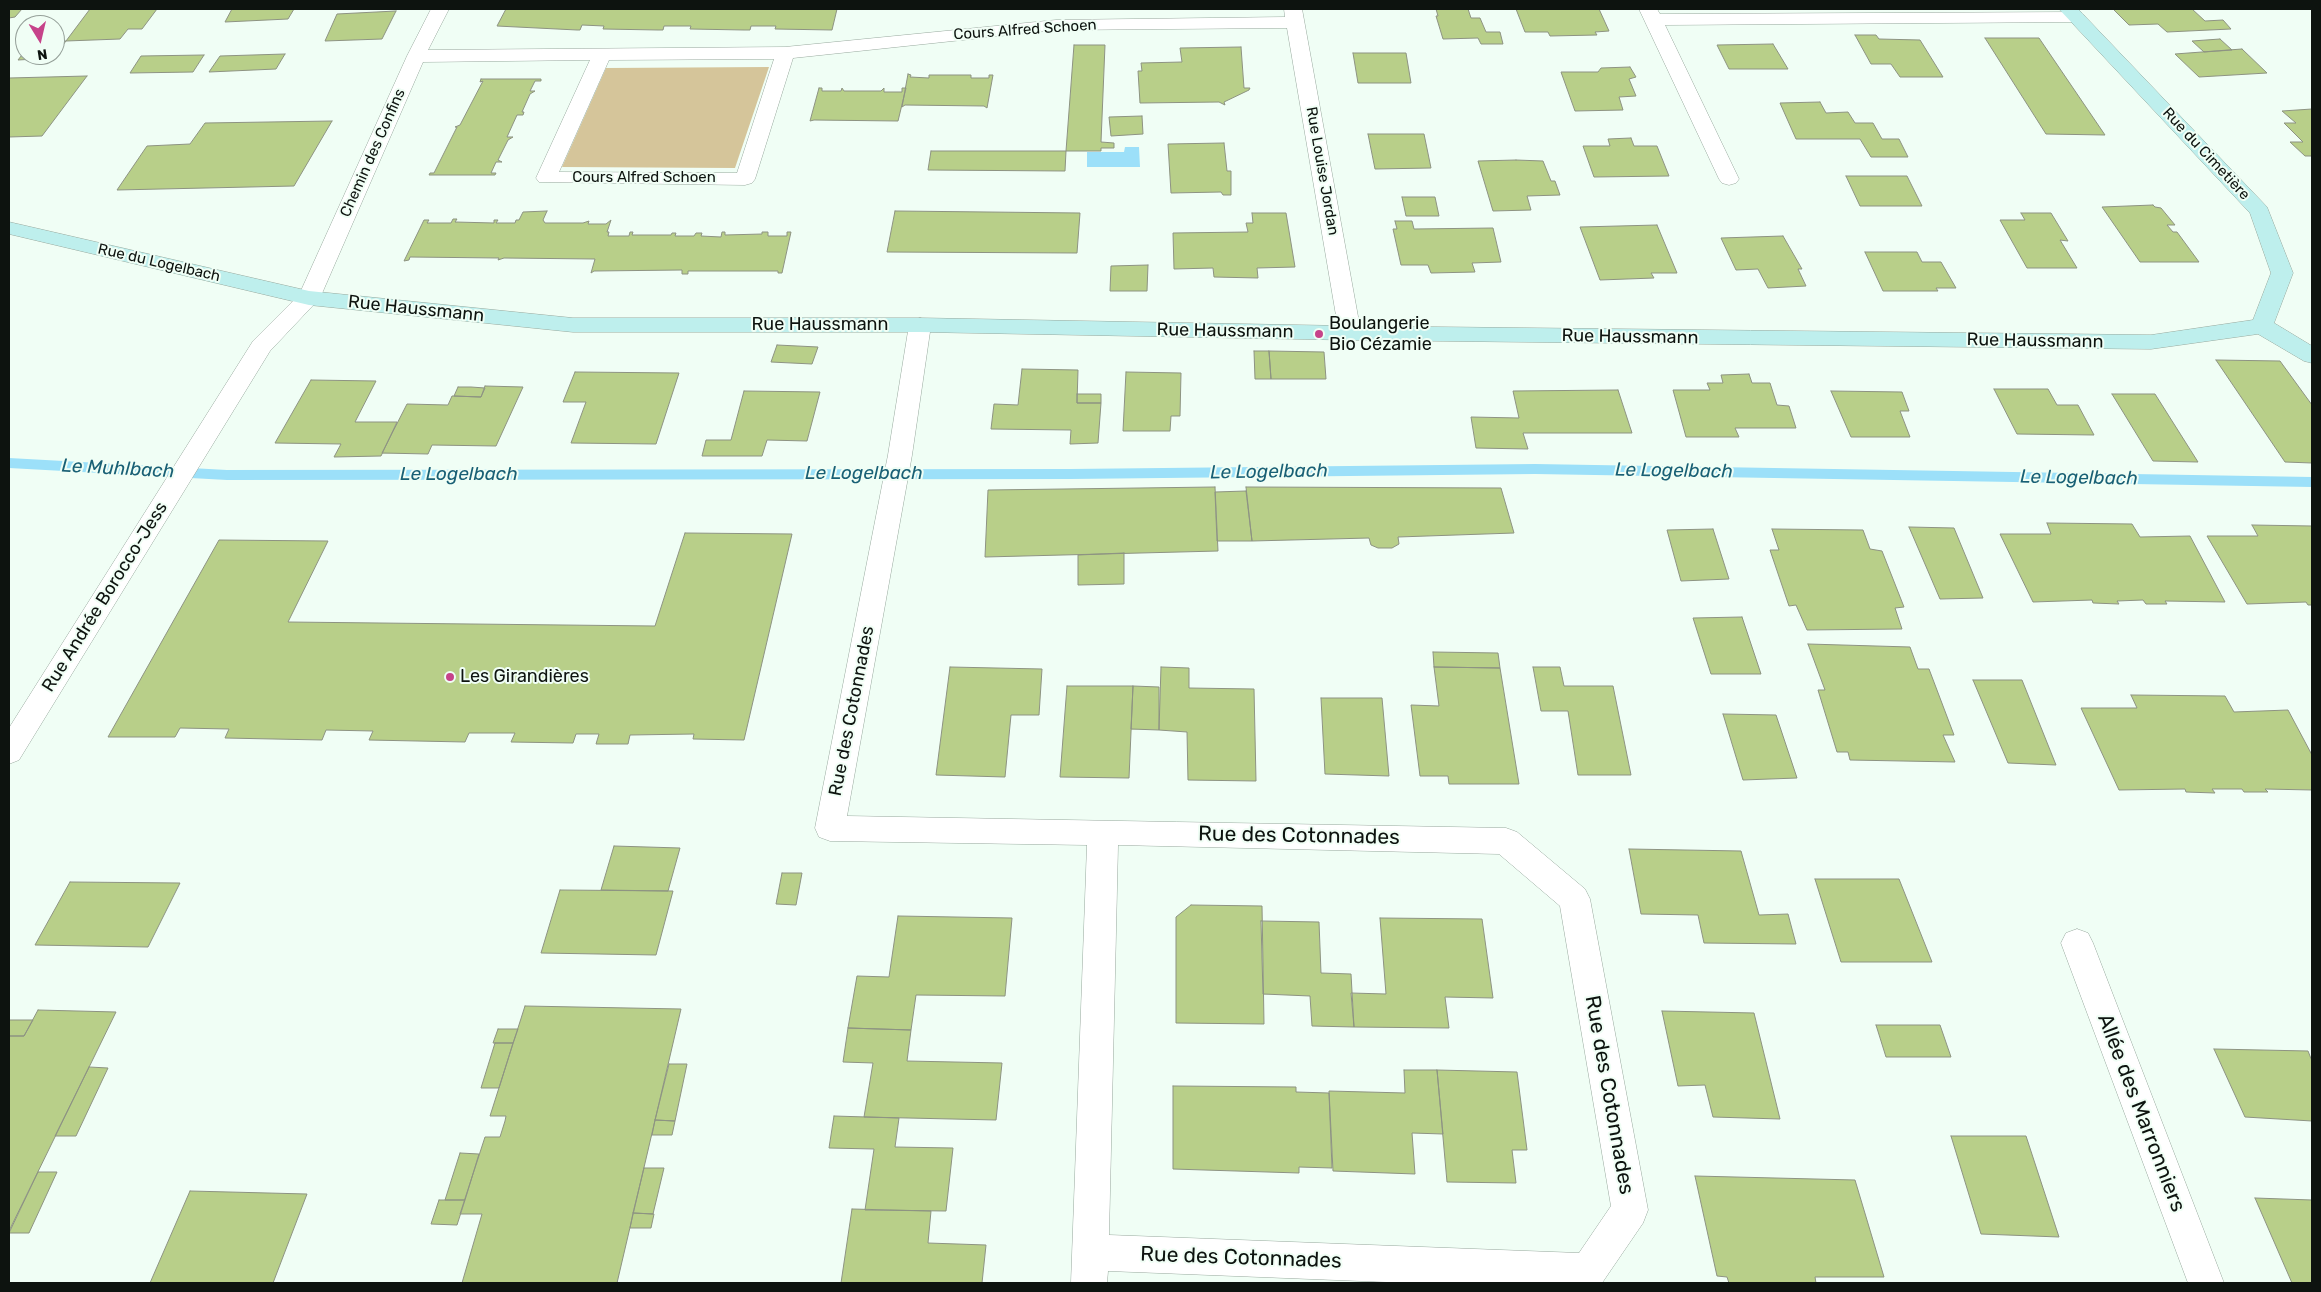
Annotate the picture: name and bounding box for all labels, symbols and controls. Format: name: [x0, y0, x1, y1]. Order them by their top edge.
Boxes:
north arrow: [15, 15, 65, 65]
street label: Cours Alfred Schoen: [953, 16, 1097, 44]
text: N: [36, 45, 49, 64]
street label: Chemin des Confins: [337, 86, 409, 220]
street label: Rue du Cimetière: [2159, 104, 2253, 204]
street label: Rue Louise Jordan: [1302, 105, 1342, 237]
street label: Cours Alfred Schoen: [572, 169, 716, 187]
street label: Rue du Logelbach: [96, 240, 222, 286]
street label: Rue Haussmann: [347, 291, 485, 327]
place label: Boulangerie Bio Cézamie: [1329, 313, 1432, 356]
street label: Rue Haussmann: [752, 314, 888, 336]
street label: Rue Haussmann: [1156, 319, 1294, 343]
street label: Rue Haussmann: [1561, 325, 1699, 349]
marker: Boulangerie Bio Cézamie: [1313, 328, 1325, 340]
street label: Rue Haussmann: [1966, 329, 2104, 353]
water label: Le Muhlbach: [61, 455, 175, 483]
water label: Le Logelbach: [1615, 459, 1733, 483]
water label: Le Logelbach: [1210, 460, 1328, 484]
water label: Le Logelbach: [805, 463, 923, 485]
water label: Le Logelbach: [400, 464, 518, 486]
water label: Le Logelbach: [2020, 466, 2138, 490]
street label: Rue Andrée Borocco-Jess: [38, 498, 172, 696]
street label: Rue des Cotonnades: [825, 624, 879, 798]
place label: Les Girandières: [460, 666, 589, 688]
marker: Les Girandières: [444, 671, 456, 683]
street label: Rue des Cotonnades: [1198, 822, 1400, 850]
street label: Rue des Cotonnades: [1579, 994, 1639, 1196]
street label: Allée des Marronniers: [2092, 1010, 2190, 1216]
street label: Rue des Cotonnades: [1140, 1242, 1342, 1274]

